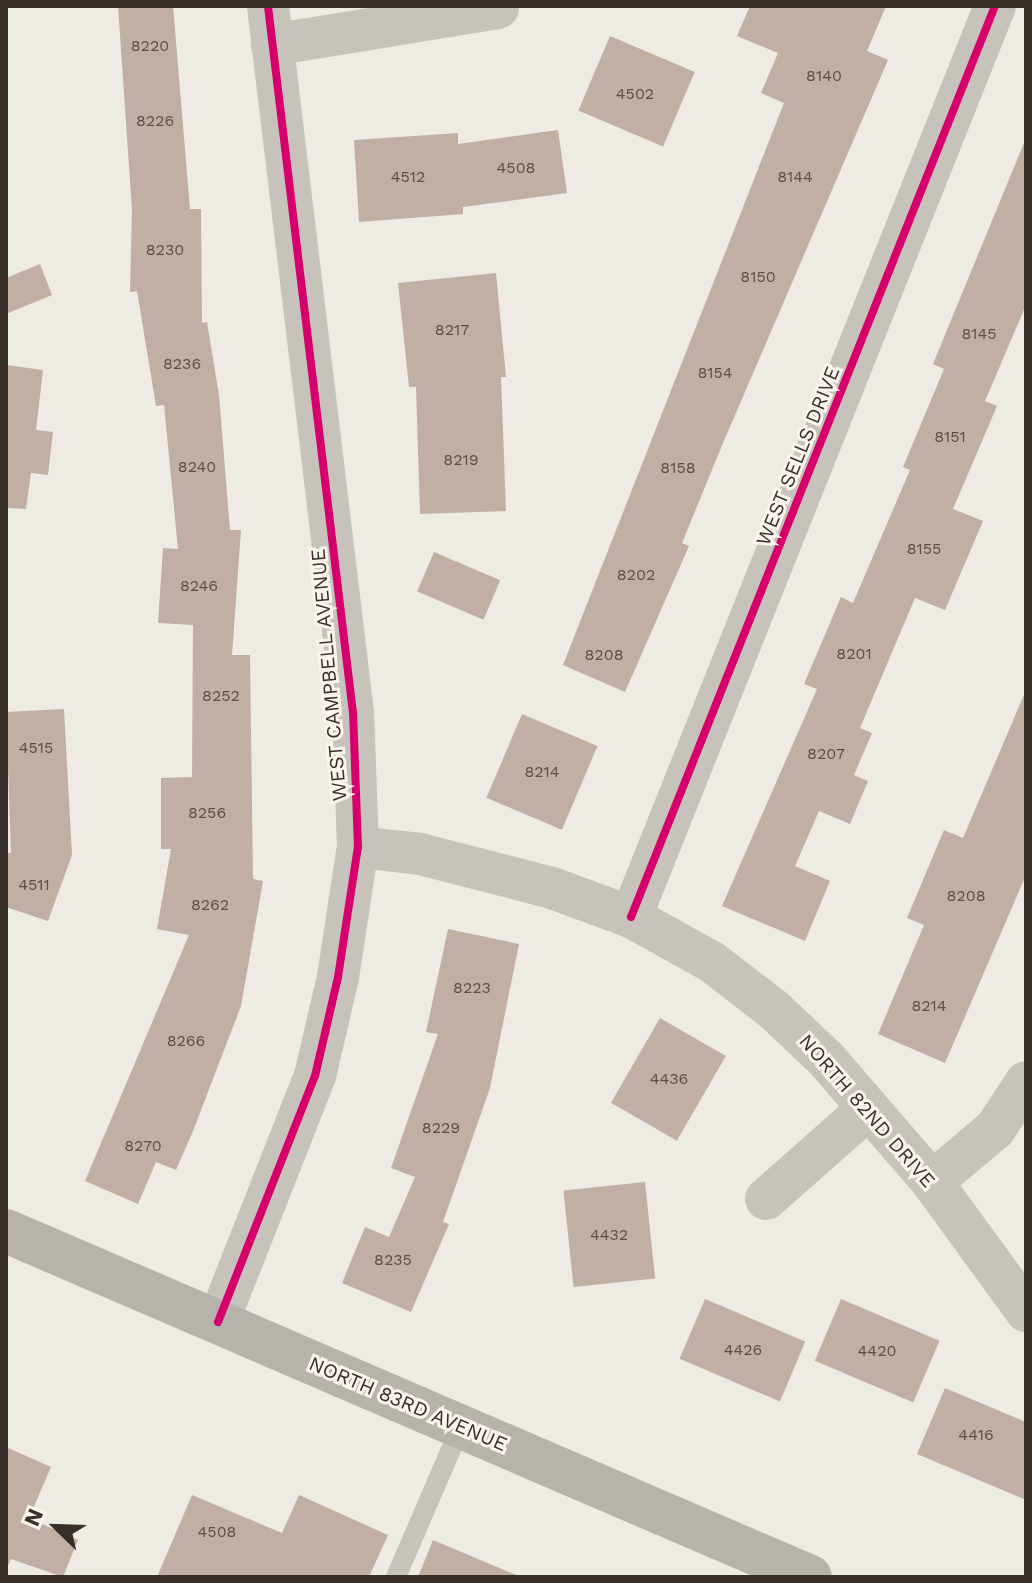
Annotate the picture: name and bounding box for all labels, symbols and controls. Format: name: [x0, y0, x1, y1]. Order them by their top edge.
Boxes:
house number: 8220: [131, 36, 169, 56]
house number: 8140: [806, 66, 842, 86]
house number: 4502: [616, 84, 654, 104]
house number: 8226: [136, 111, 174, 131]
house number: 4508: [497, 158, 535, 178]
house number: 4512: [391, 167, 425, 187]
house number: 8144: [777, 167, 813, 187]
house number: 8230: [146, 240, 184, 260]
house number: 8150: [740, 267, 776, 287]
house number: 8217: [435, 320, 469, 340]
house number: 8145: [961, 324, 997, 344]
house number: 8236: [163, 354, 201, 374]
house number: 8154: [697, 363, 733, 383]
street label: WEST SELLS DRIVE: [751, 363, 845, 549]
house number: 8151: [934, 427, 966, 447]
house number: 8219: [443, 450, 479, 470]
house number: 8240: [178, 457, 216, 477]
house number: 8158: [660, 458, 696, 478]
house number: 8155: [907, 539, 941, 559]
street label: WEST CAMPBELL AVENUE: [306, 547, 352, 803]
house number: 8202: [617, 565, 655, 585]
house number: 8246: [180, 576, 218, 596]
house number: 8201: [836, 644, 872, 664]
house number: 8208: [585, 645, 623, 665]
house number: 8252: [202, 686, 240, 706]
house number: 4515: [19, 738, 53, 758]
house number: 8207: [807, 744, 845, 764]
house number: 8214: [524, 762, 560, 782]
house number: 8256: [188, 803, 226, 823]
house number: 4511: [18, 875, 50, 895]
house number: 8208: [947, 886, 985, 906]
house number: 8262: [191, 895, 229, 915]
house number: 8223: [453, 978, 491, 998]
house number: 8214: [911, 996, 947, 1016]
street label: NORTH 82ND DRIVE: [794, 1029, 940, 1193]
house number: 8266: [167, 1031, 205, 1051]
house number: 4436: [650, 1069, 688, 1089]
house number: 8229: [422, 1118, 460, 1138]
house number: 8270: [124, 1136, 162, 1156]
house number: 4432: [590, 1225, 628, 1245]
house number: 8235: [374, 1250, 412, 1270]
house number: 4426: [724, 1340, 762, 1360]
house number: 4420: [858, 1341, 896, 1361]
street label: NORTH 83RD AVENUE: [305, 1351, 511, 1457]
house number: 4416: [958, 1425, 994, 1445]
north arrow: [16, 1487, 96, 1567]
text: N: [19, 1505, 48, 1530]
house number: 4508: [198, 1522, 236, 1542]

